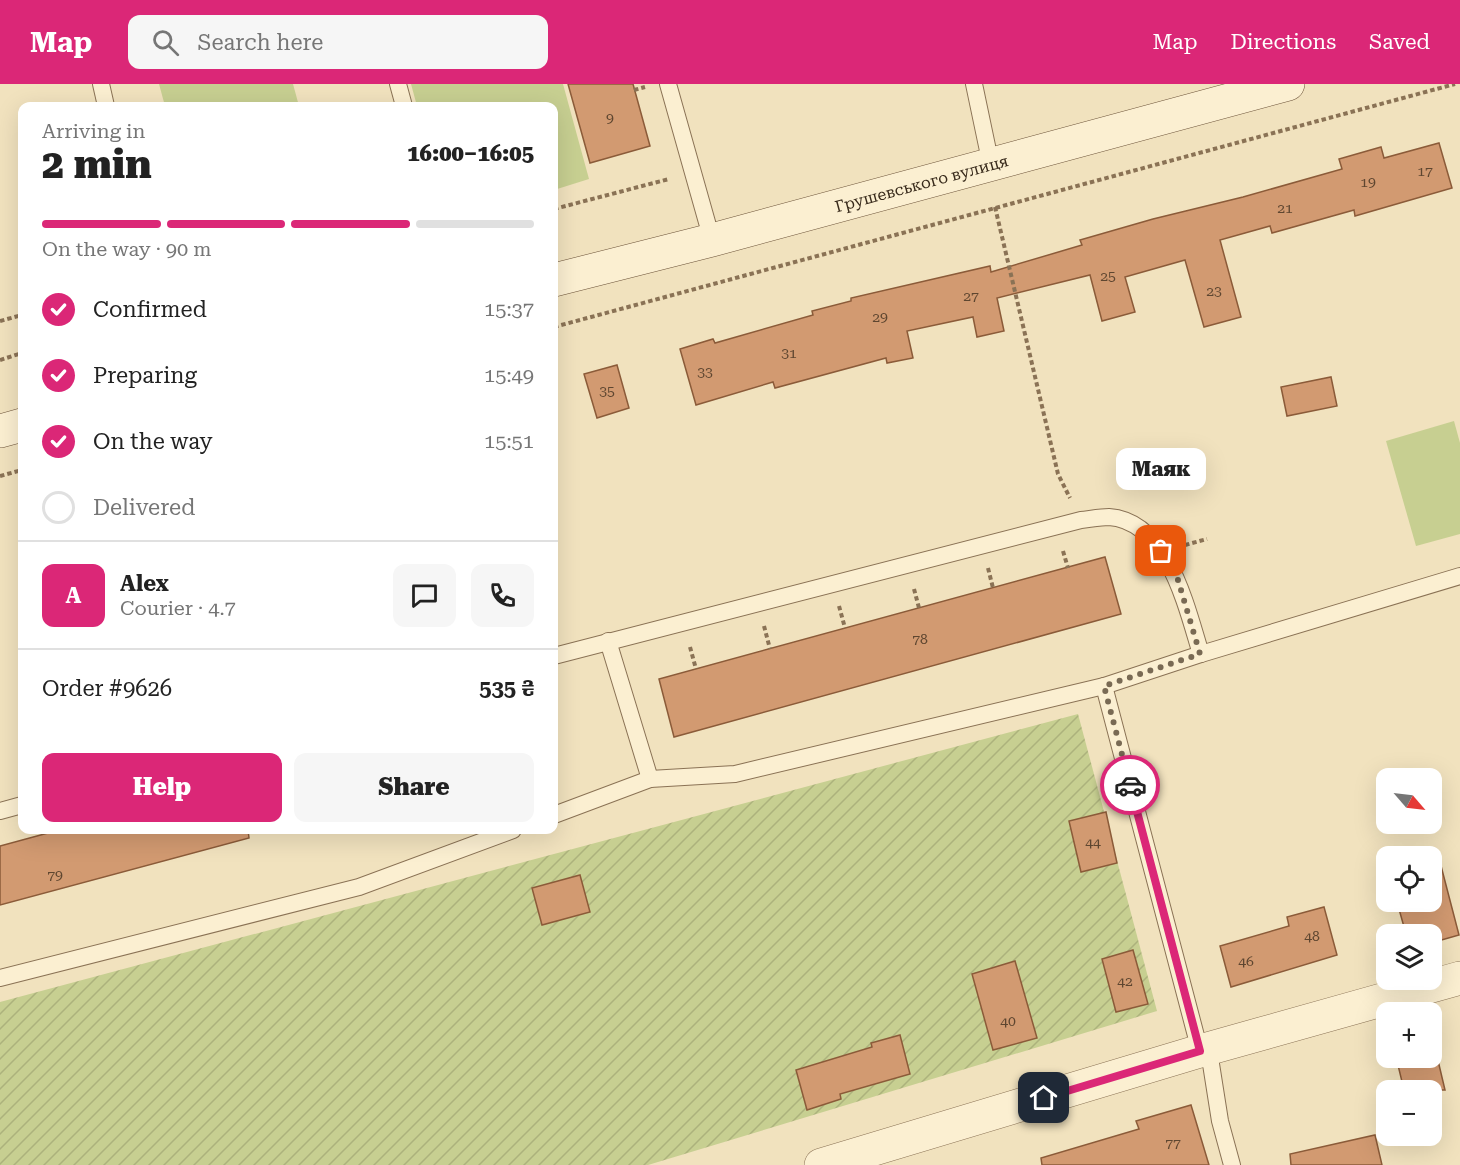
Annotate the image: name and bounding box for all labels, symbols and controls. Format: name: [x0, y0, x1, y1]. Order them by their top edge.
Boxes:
search box: [128, 15, 548, 69]
text: Map: [30, 26, 92, 59]
icon: search: [149, 26, 182, 59]
text: Search here: [197, 30, 323, 55]
text: Map: [1153, 30, 1197, 54]
text: Directions: [1230, 30, 1336, 54]
text: Saved: [1369, 30, 1430, 54]
house number: 9: [606, 110, 614, 126]
text: Arriving in: [42, 119, 145, 143]
text: 16:00–16:05: [407, 141, 534, 166]
text: 2 min: [42, 142, 152, 188]
street label: Грушевського вулиця: [833, 151, 1010, 216]
house number: 17: [1417, 163, 1433, 179]
house number: 19: [1360, 174, 1376, 190]
house number: 21: [1277, 200, 1293, 216]
text: On the way · 90 m: [42, 237, 212, 261]
house number: 25: [1100, 268, 1116, 284]
house number: 23: [1206, 283, 1222, 299]
house number: 27: [963, 288, 979, 304]
icon: check: [42, 293, 75, 326]
text: Confirmed: [93, 297, 207, 322]
text: 15:37: [484, 297, 534, 321]
house number: 29: [872, 309, 888, 325]
house number: 31: [781, 345, 797, 361]
icon: check: [42, 359, 75, 392]
text: Preparing: [93, 363, 197, 388]
text: 15:49: [484, 363, 534, 387]
house number: 33: [697, 364, 713, 380]
house number: 35: [599, 383, 615, 399]
icon: check: [42, 425, 75, 458]
text: On the way: [93, 429, 213, 454]
text: 15:51: [484, 429, 534, 453]
callout: Маяк: [1116, 449, 1206, 491]
text: Маяк: [1132, 457, 1190, 481]
text: Delivered: [93, 495, 195, 520]
pin: [1135, 525, 1186, 576]
icon: bag: [1144, 534, 1177, 567]
button: chat: [393, 564, 456, 627]
button: phone: [471, 564, 534, 627]
text: Alex: [120, 571, 169, 596]
text: A: [66, 583, 81, 608]
text: Courier · 4.7: [120, 596, 236, 620]
house number: 78: [912, 631, 928, 647]
text: Order #9626: [42, 676, 172, 701]
text: 535 ₴: [479, 676, 534, 701]
button: Help: [42, 753, 282, 822]
button: Share: [294, 753, 534, 822]
courier: [1100, 755, 1160, 815]
north arrow: [1376, 768, 1442, 834]
map controls: [1376, 768, 1442, 1146]
icon: car: [1114, 769, 1147, 802]
house number: 44: [1085, 834, 1101, 850]
button: locate: [1376, 846, 1442, 912]
house number: 79: [47, 867, 63, 883]
button: layers: [1376, 924, 1442, 990]
house number: 48: [1304, 928, 1320, 944]
house number: 46: [1238, 953, 1254, 969]
house number: 42: [1117, 973, 1133, 989]
button: +: [1376, 1002, 1442, 1068]
house number: 40: [1000, 1013, 1016, 1029]
pin: [1018, 1072, 1069, 1123]
button: −: [1376, 1080, 1442, 1146]
icon: home: [1027, 1081, 1060, 1114]
house number: 77: [1165, 1135, 1181, 1151]

